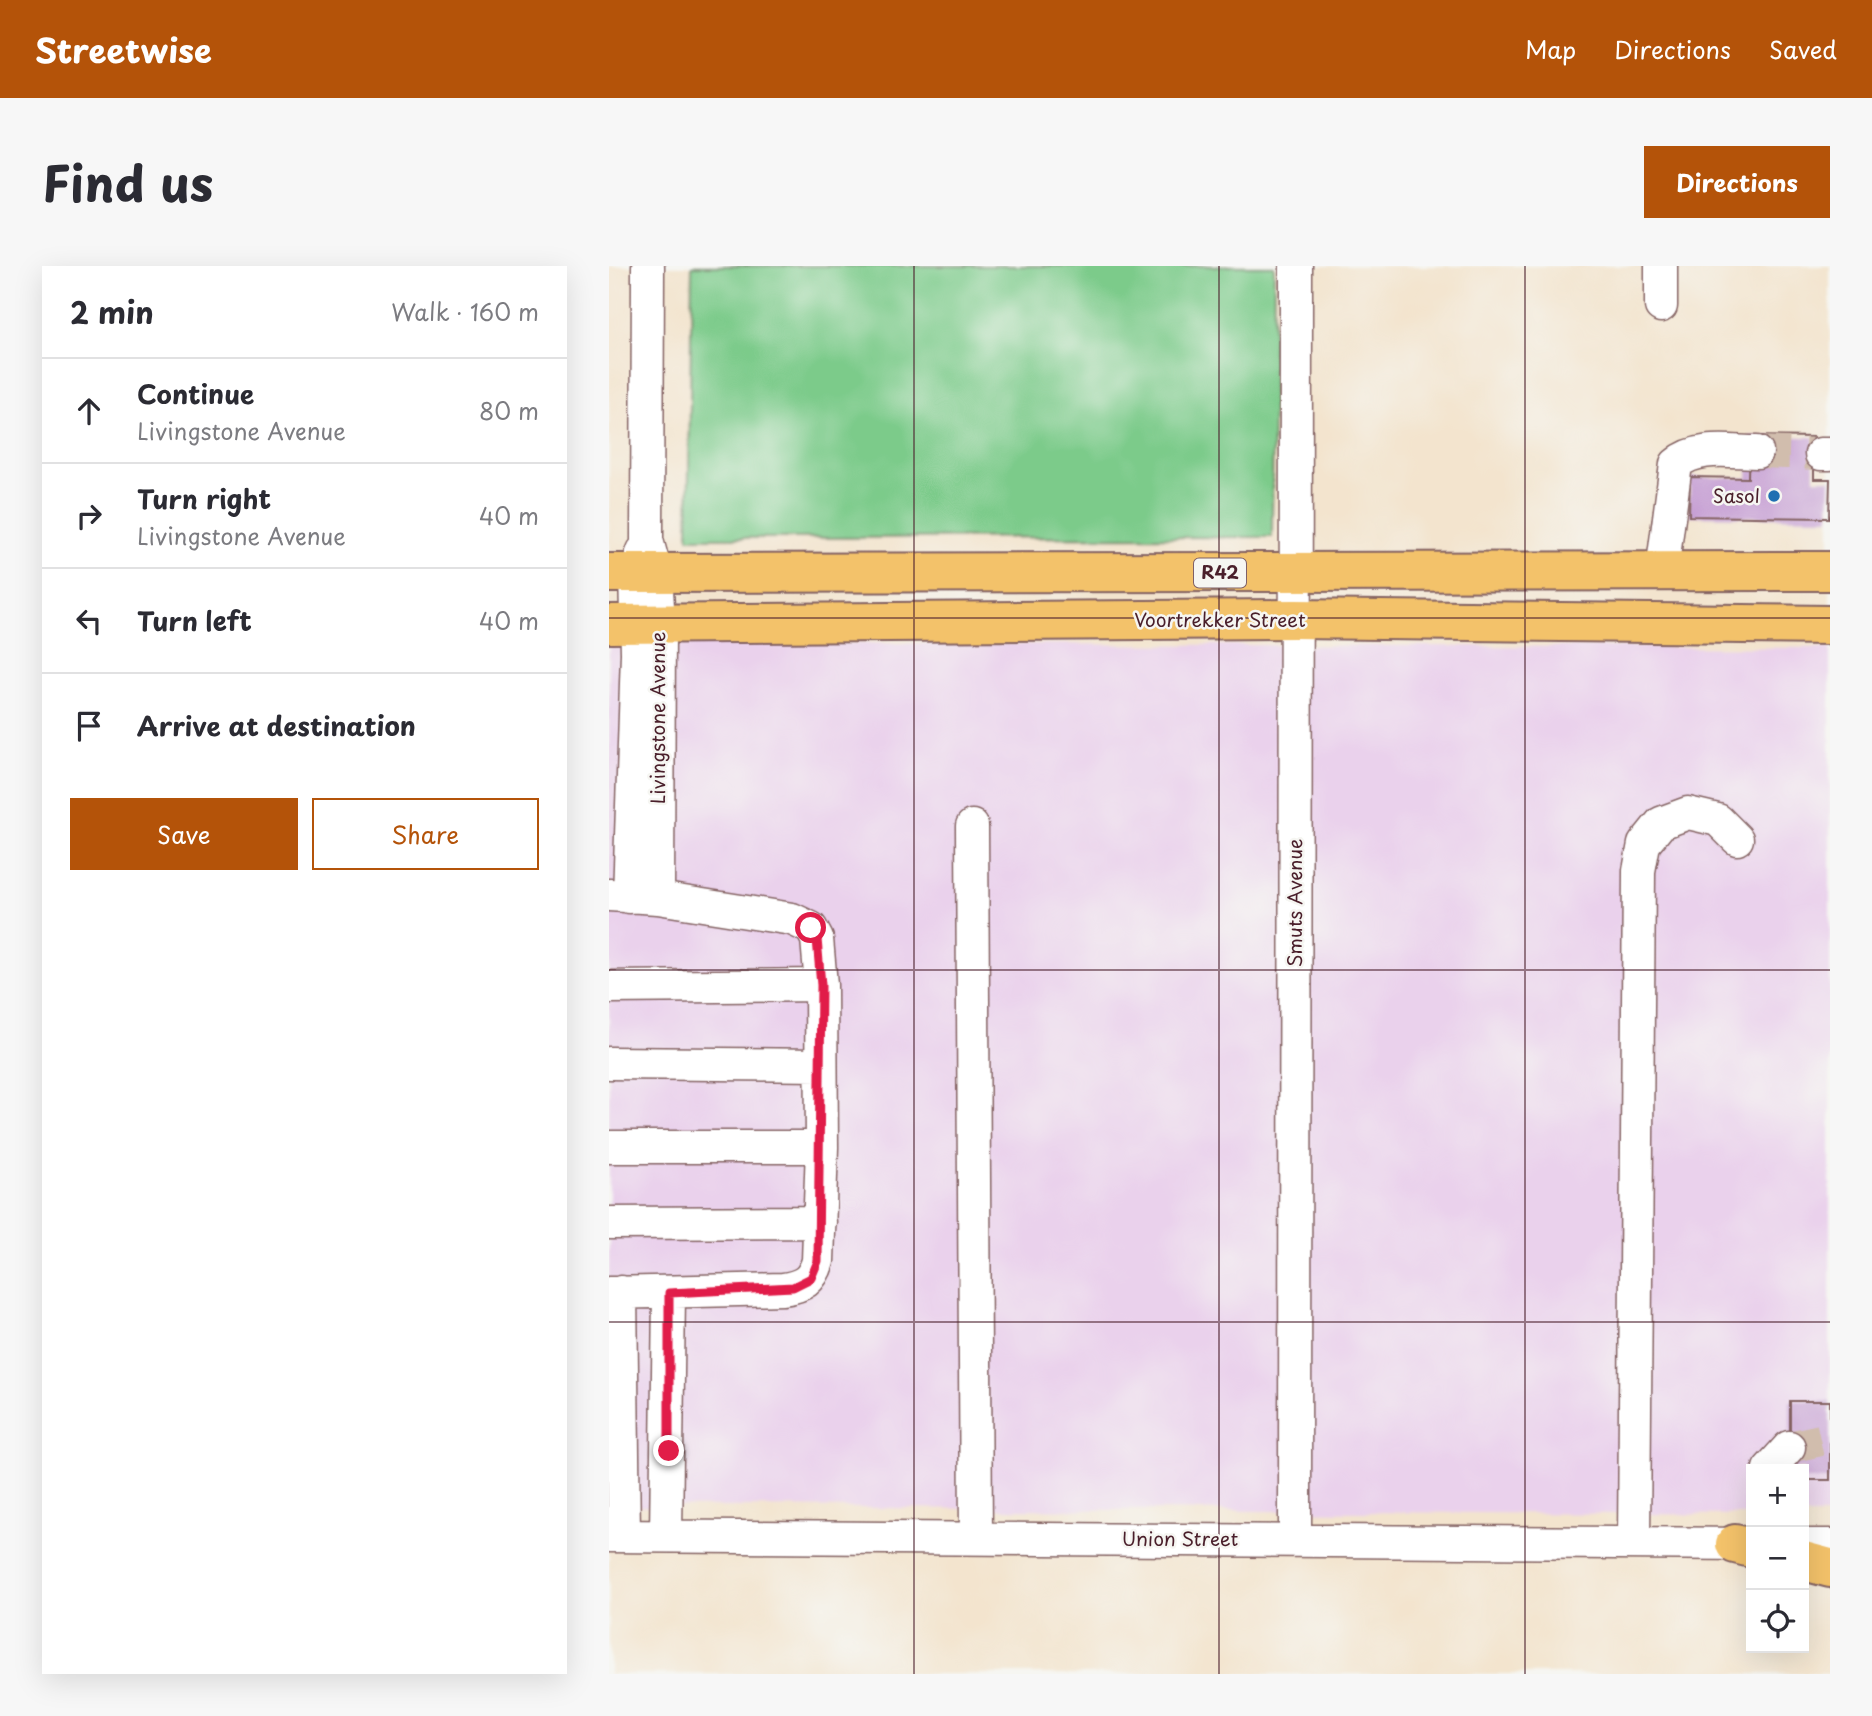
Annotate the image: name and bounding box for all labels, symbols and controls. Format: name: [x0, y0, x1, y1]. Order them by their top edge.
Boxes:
text: Streetwise: [35, 24, 212, 74]
text: Map: [1525, 31, 1576, 67]
text: Directions: [1614, 31, 1731, 67]
text: Saved: [1769, 31, 1837, 67]
text: Find us: [42, 145, 213, 219]
button: Directions: [1644, 146, 1830, 218]
text: 2 min: [70, 289, 154, 334]
text: Walk · 160 m: [391, 294, 539, 329]
text: Continue: [137, 374, 254, 413]
icon: ahead: [70, 392, 108, 430]
text: 80 m: [479, 393, 539, 428]
text: Livingstone Avenue: [137, 413, 346, 448]
text: Turn right: [137, 479, 271, 518]
place label: Sasol: [1713, 481, 1760, 509]
marker: Sasol: [1766, 488, 1782, 504]
icon: right: [70, 497, 108, 535]
text: 40 m: [479, 498, 539, 533]
text: Livingstone Avenue: [137, 518, 346, 553]
road number: R42: [1194, 558, 1246, 587]
text: Turn left: [137, 601, 252, 640]
icon: left: [70, 602, 108, 640]
text: 40 m: [479, 603, 539, 638]
street label: Voortrekker Street: [1134, 605, 1306, 633]
street label: Livingstone Avenue: [643, 632, 671, 804]
text: Arrive at destination: [137, 706, 416, 745]
icon: arrive: [70, 707, 108, 745]
button: Save: [70, 798, 298, 870]
button: Share: [312, 798, 539, 870]
street label: Smuts Avenue: [1280, 839, 1308, 967]
route start: [795, 912, 826, 943]
route end: [653, 1435, 684, 1466]
map controls: [1746, 1464, 1809, 1653]
button: +: [1746, 1464, 1809, 1527]
street label: Union Street: [1122, 1524, 1239, 1552]
button: −: [1746, 1527, 1809, 1590]
button: locate: [1746, 1590, 1809, 1653]

